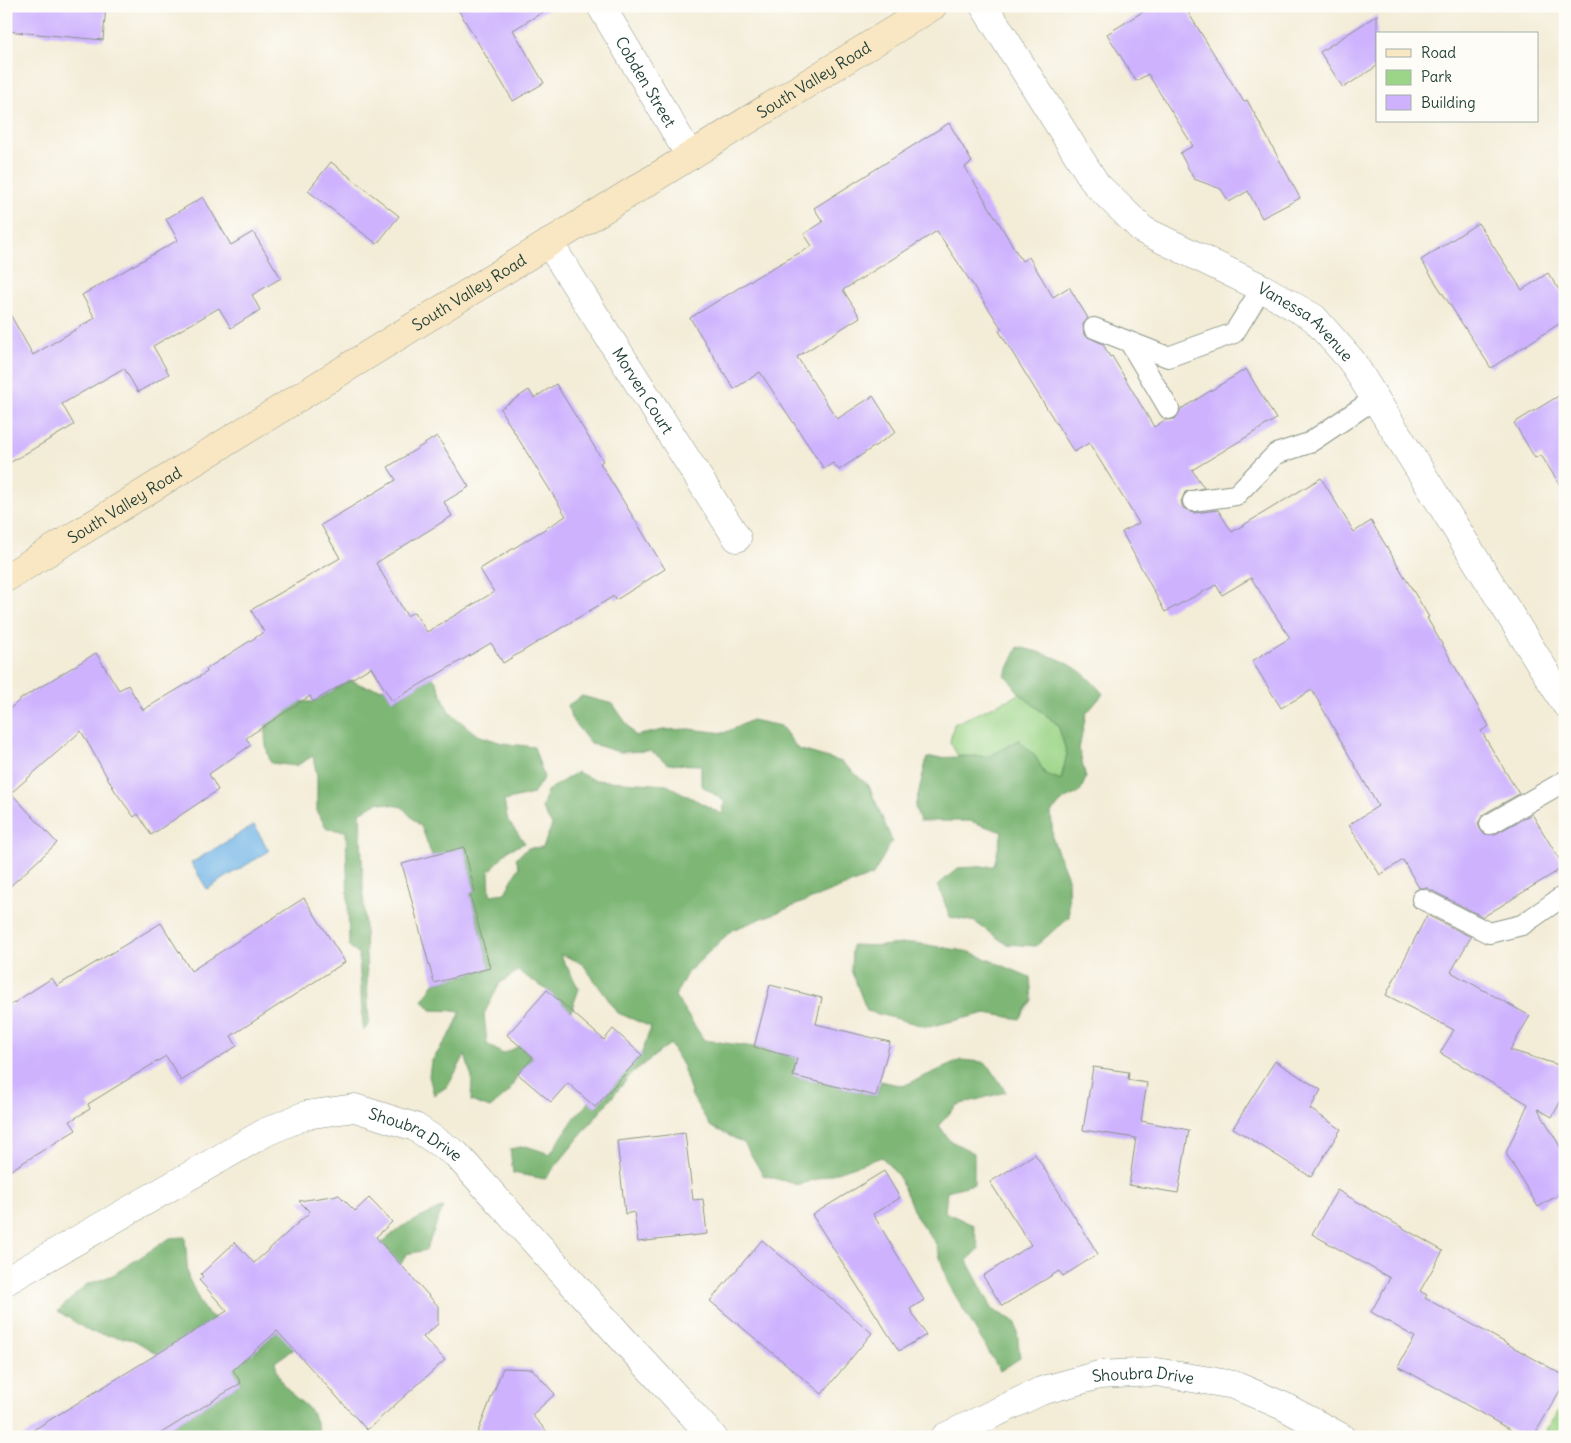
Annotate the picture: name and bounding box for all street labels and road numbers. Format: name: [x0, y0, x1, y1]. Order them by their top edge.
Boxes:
street label: Cobden Street: [611, 33, 681, 131]
street label: South Valley Road: [753, 37, 874, 122]
street label: South Valley Road: [408, 250, 530, 335]
street label: Vanessa Avenue: [1254, 278, 1357, 365]
street label: Morven Court: [608, 344, 678, 438]
street label: South Valley Road: [64, 462, 185, 548]
street label: Shoubra Drive: [366, 1103, 467, 1165]
street label: Shoubra Drive: [1090, 1362, 1196, 1388]

